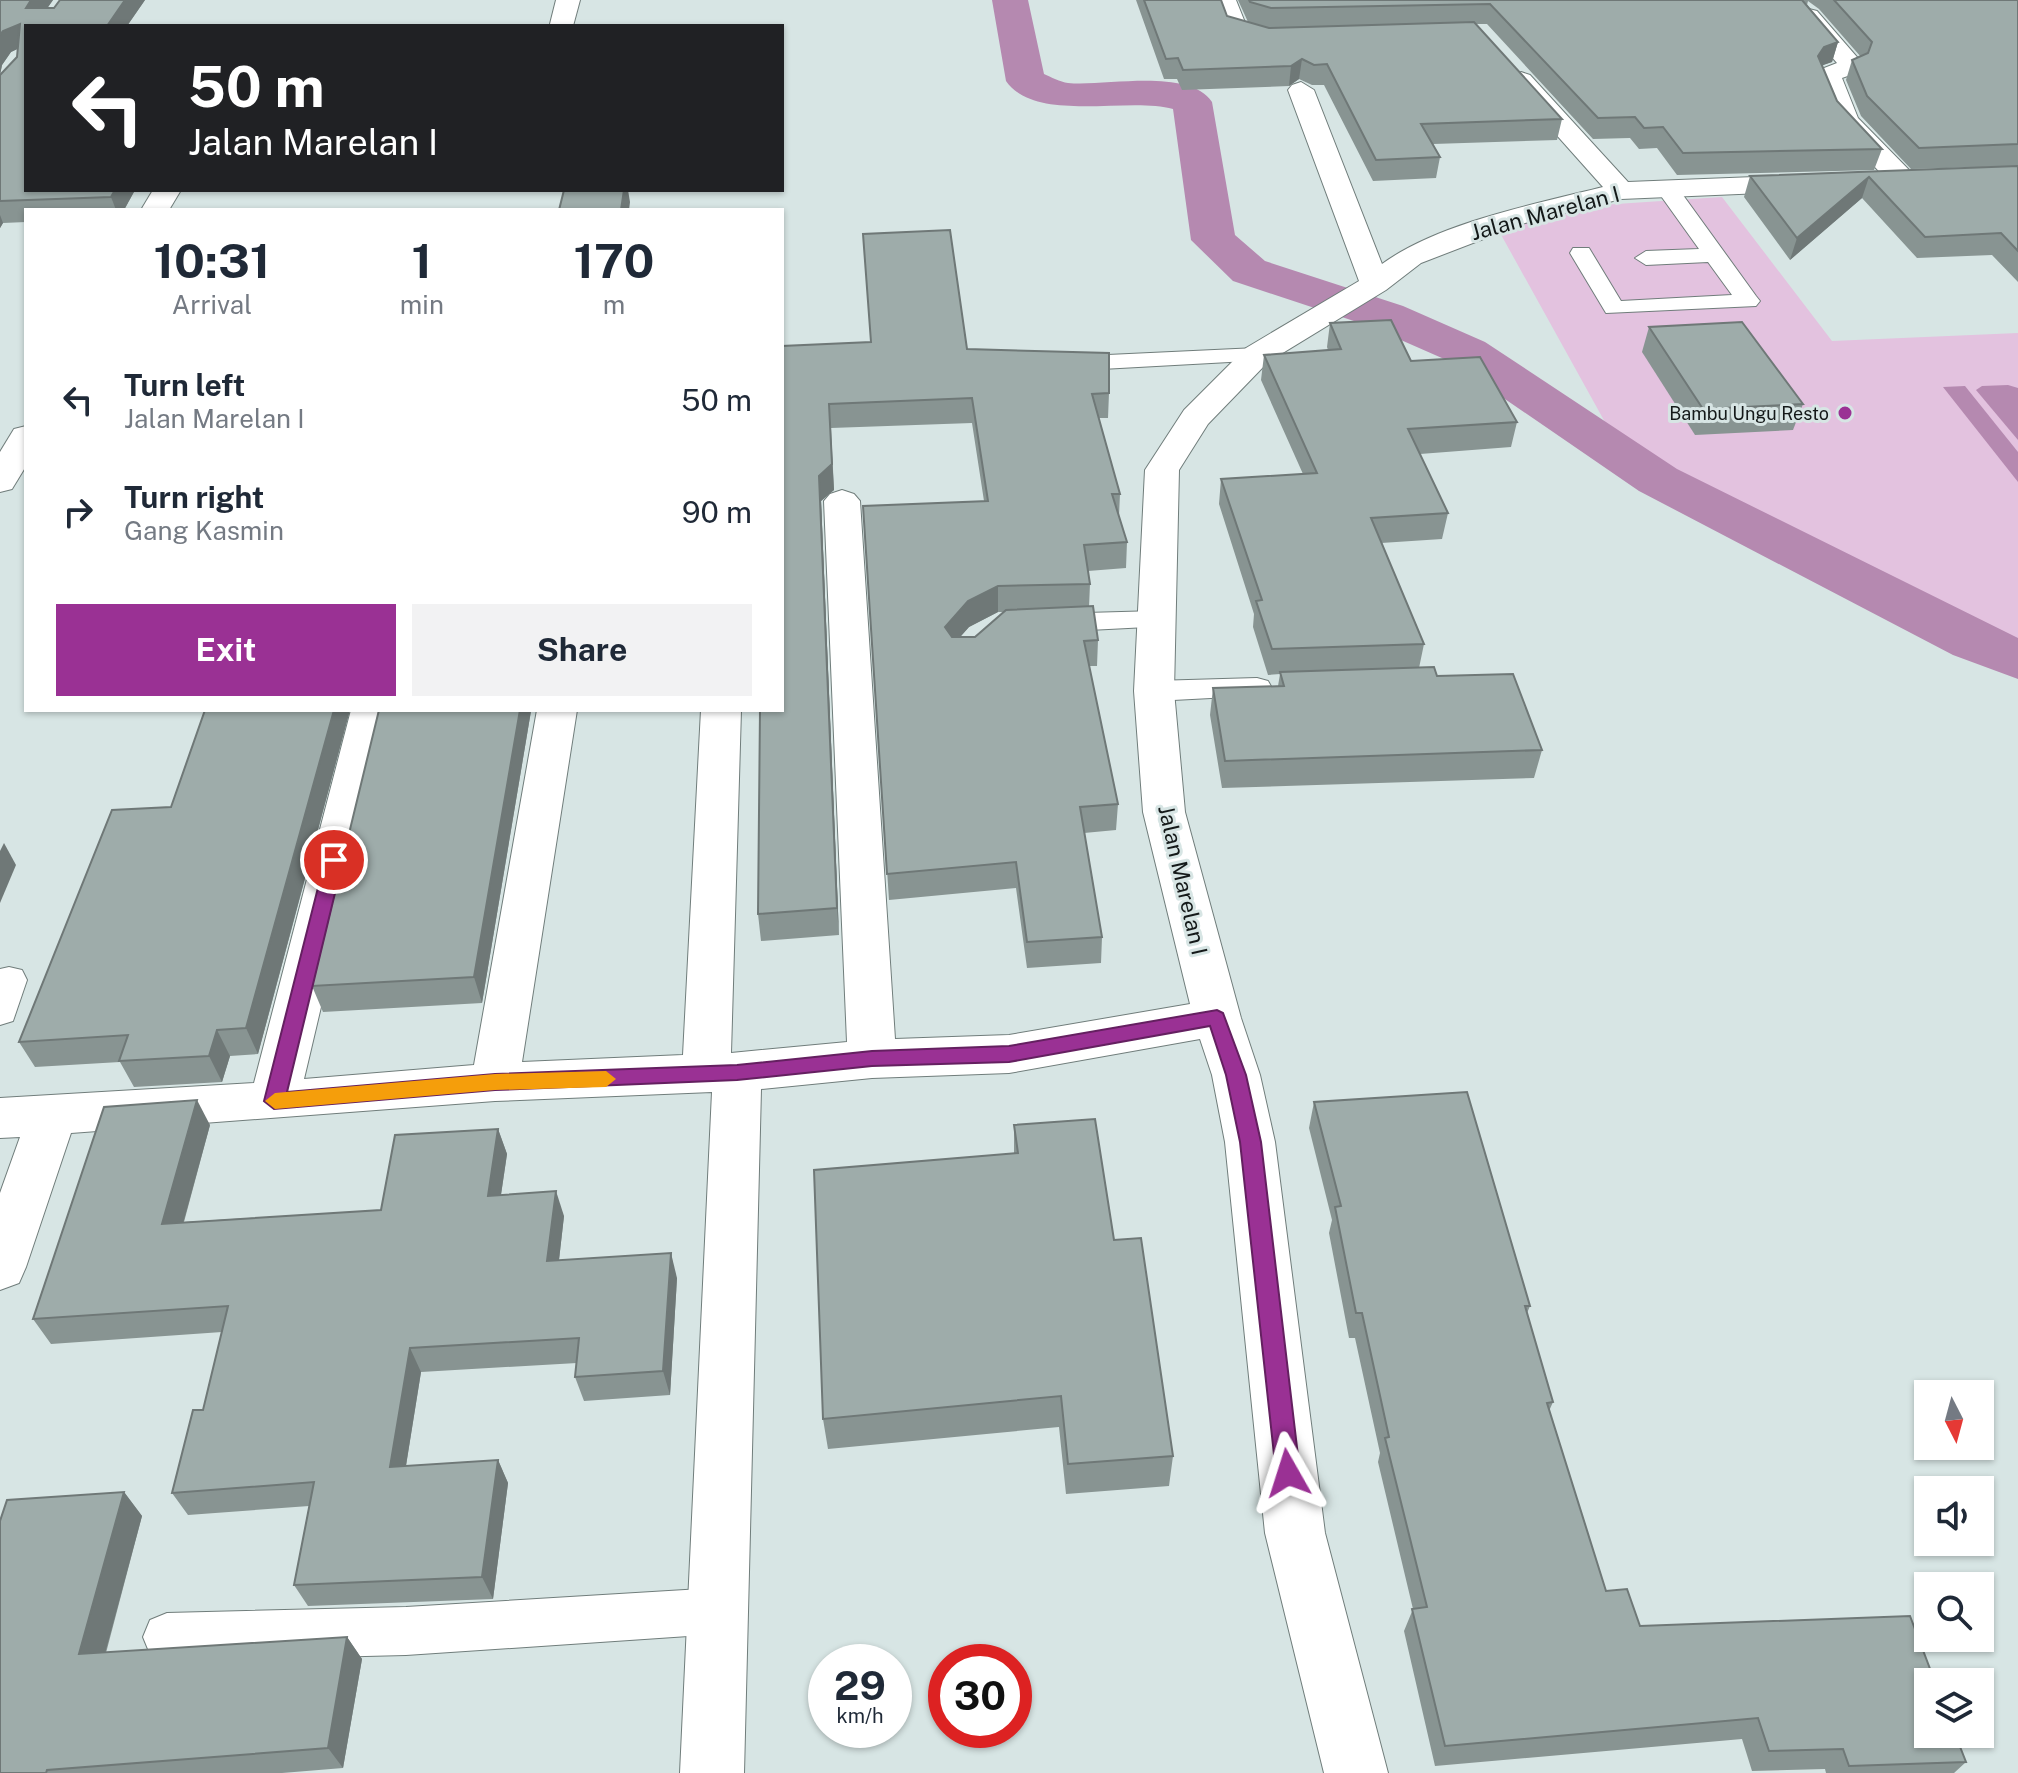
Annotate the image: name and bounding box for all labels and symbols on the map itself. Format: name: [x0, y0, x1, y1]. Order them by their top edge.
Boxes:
street label: Jalan Marelan I: [1468, 181, 1622, 245]
place label: Bambu Ungu Resto: [1669, 403, 1829, 424]
marker: Bambu Ungu Resto: [1836, 404, 1854, 422]
street label: Jalan Marelan I: [1153, 803, 1213, 957]
pin: [300, 826, 368, 894]
north arrow: [1914, 1380, 1994, 1460]
position arrow: [1246, 1431, 1330, 1515]
speed limit sign: 30: [928, 1644, 1032, 1748]

